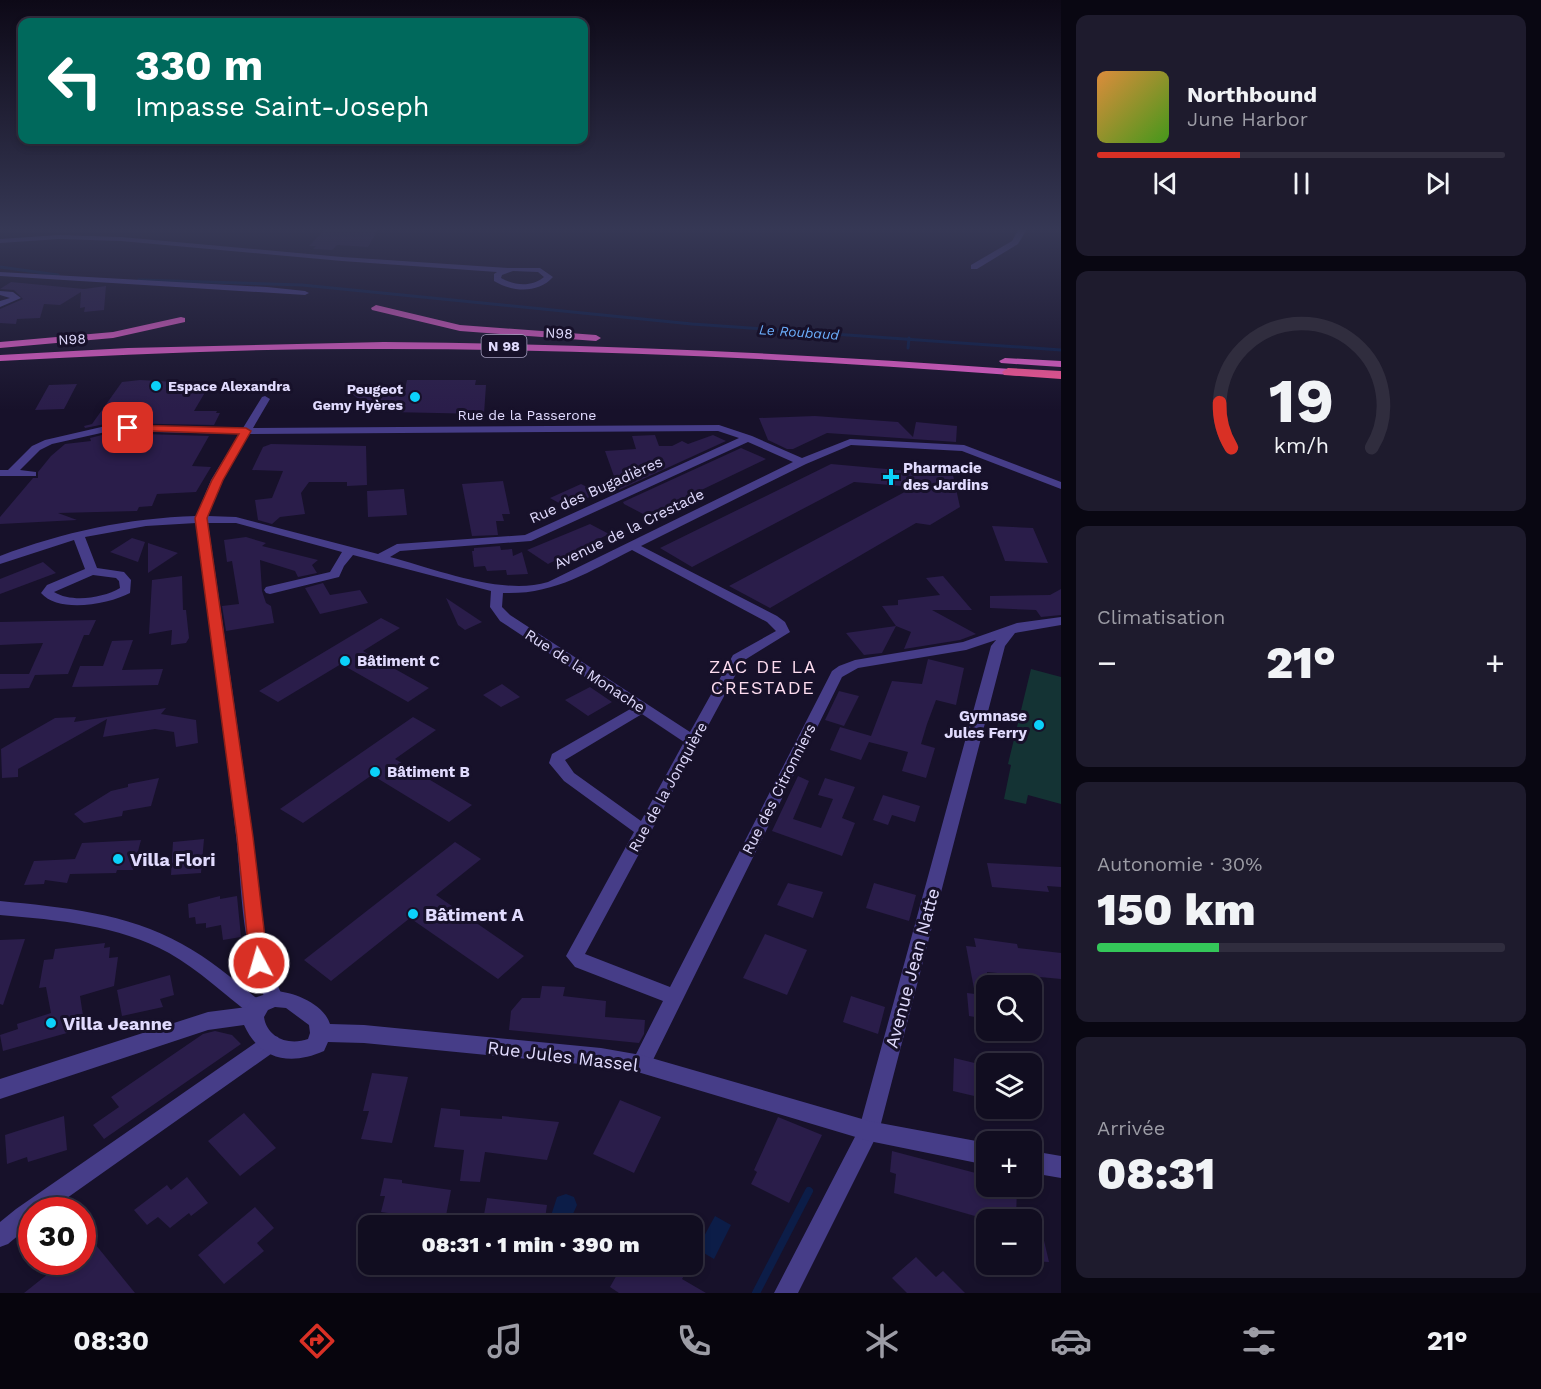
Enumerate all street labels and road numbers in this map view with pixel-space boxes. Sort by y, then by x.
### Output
street label: N98 [545,325,573,341]
street label: N98 [58,330,86,348]
road number: N 98 [482,335,526,357]
street label: Rue de la Passerone [458,407,596,423]
street label: Rue des Bugadières [527,452,665,527]
street label: Avenue de la Crestade [551,485,707,573]
street label: Rue de la Monache [522,625,648,717]
street label: Rue de la Jonquière [625,719,711,855]
street label: Rue des Citronniers [738,721,820,857]
street label: Avenue Jean Natte [881,886,943,1050]
street label: Rue Jules Massel [486,1036,640,1076]

